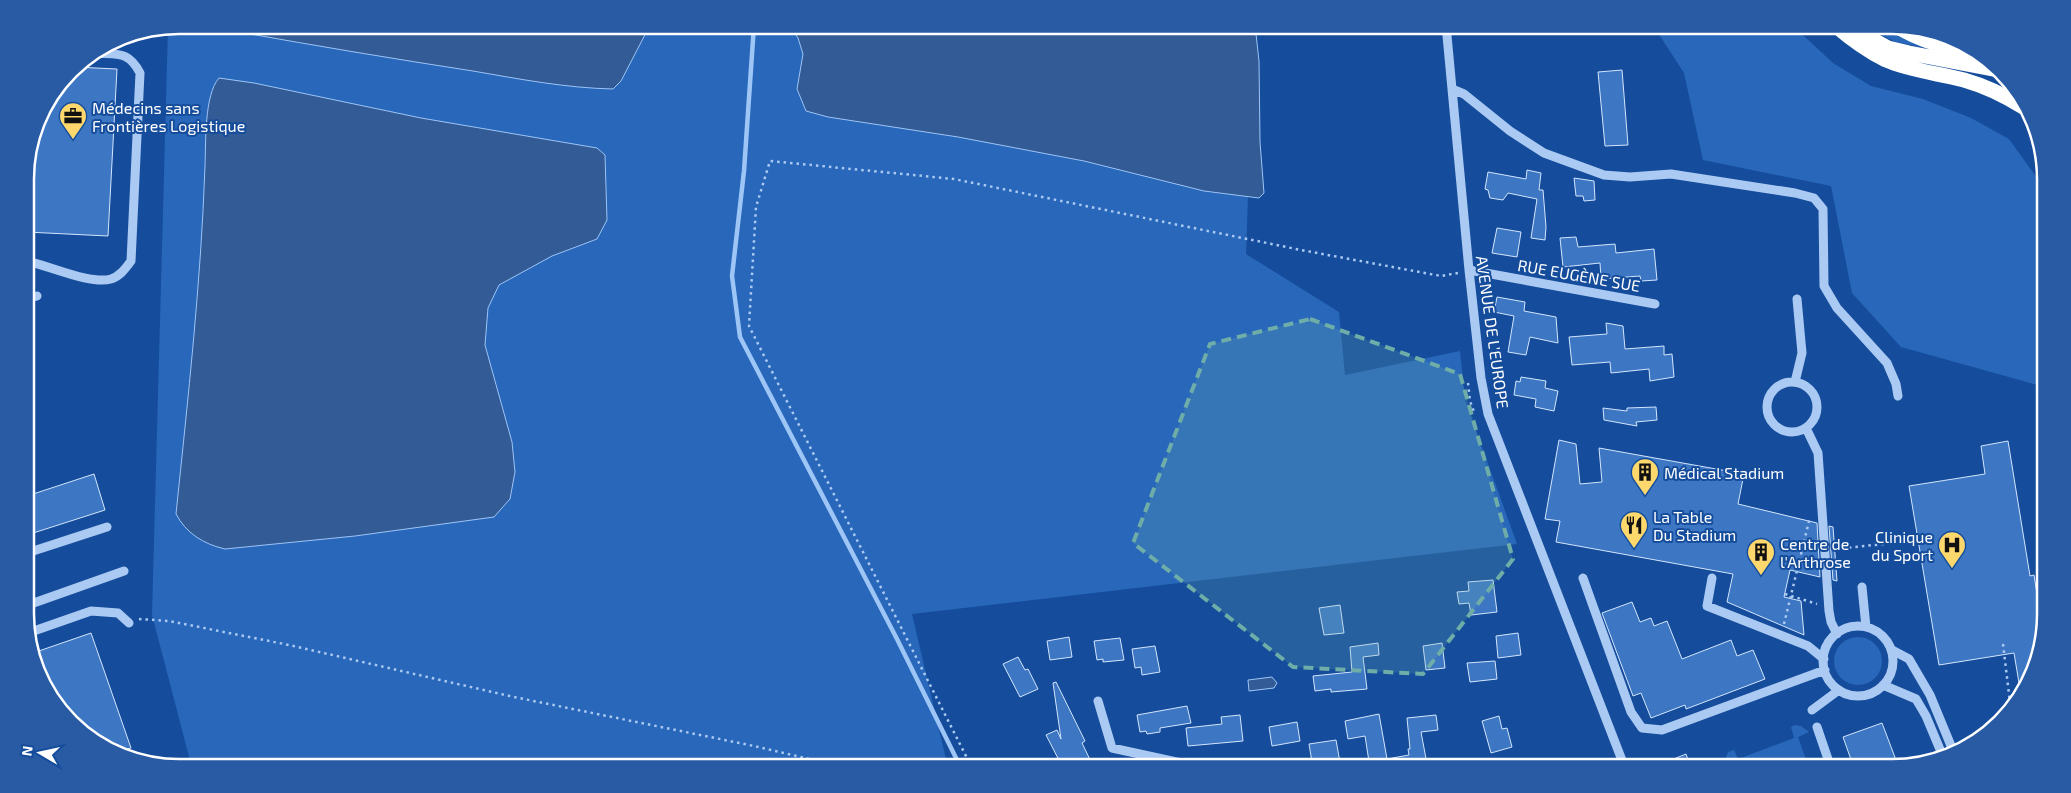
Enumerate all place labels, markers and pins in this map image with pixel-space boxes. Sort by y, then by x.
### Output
place label: Médecins sans Frontières Logistique [92,98,245,135]
office icon: Médecins sans Frontières Logistique [58,101,88,140]
building icon: Médical Stadium [1630,457,1660,496]
place label: Médical Stadium [1664,463,1784,482]
place label: La Table Du Stadium [1653,507,1736,544]
restaurant icon: La Table Du Stadium [1619,510,1649,549]
place label: Clinique du Sport [1871,527,1933,564]
hospital icon: Clinique du Sport [1937,530,1967,569]
place label: Centre de l'Arthrose [1780,534,1851,571]
building icon: Centre de l'Arthrose [1746,537,1776,576]

